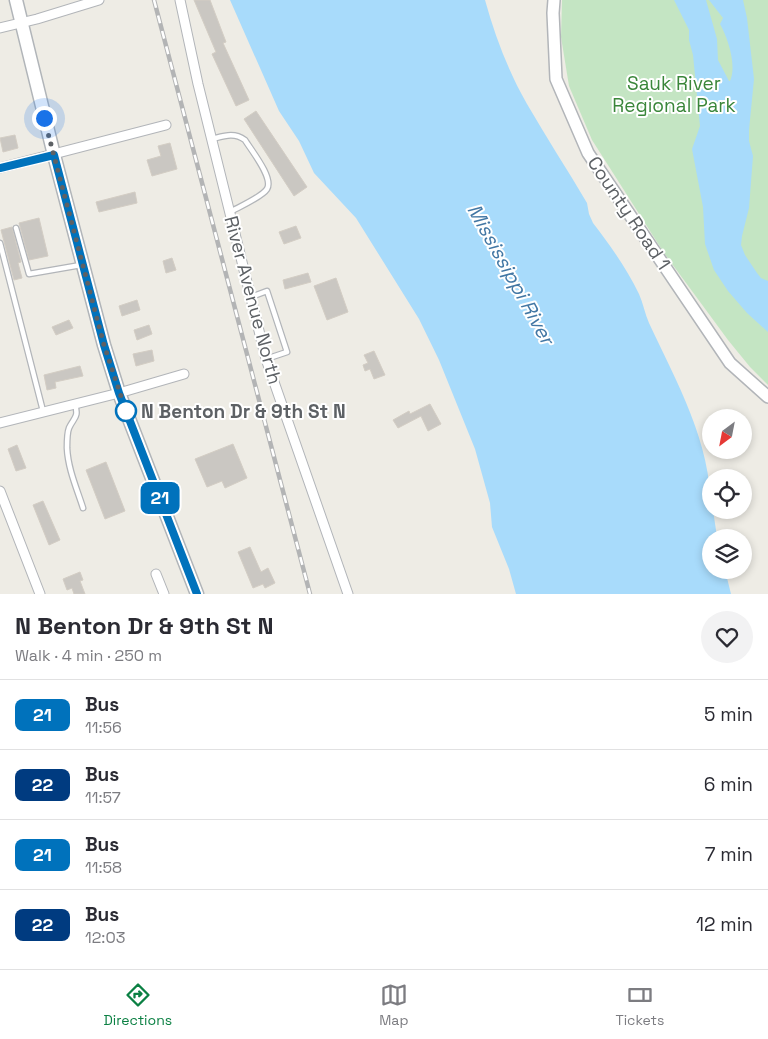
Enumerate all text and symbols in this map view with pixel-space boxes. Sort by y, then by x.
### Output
park label: Sauk River Regional Park [612,71,736,118]
your location [32,106,57,131]
street label: County Road 1 [582,151,676,275]
water label: Mississippi River [462,199,562,351]
street label: River Avenue North [218,213,288,387]
place label: N Benton Dr & 9th St N [141,399,346,424]
marker: N Benton Dr & 9th St N [115,400,137,422]
north arrow [702,409,752,459]
map controls [702,409,752,579]
button: locate [702,469,752,519]
line badge: 21 [138,482,182,514]
text: 21 [151,486,169,509]
button: layers [702,529,752,579]
text: N Benton Dr & 9th St N [15,610,274,641]
button: heart [701,611,753,663]
text: Walk · 4 min · 250 m [15,645,162,666]
text: Bus [85,692,119,717]
text: 5 min [704,702,753,727]
text: 21 [33,703,52,726]
text: 11:56 [85,717,122,738]
text: Bus [85,762,119,787]
text: 6 min [704,772,753,797]
text: 22 [32,773,53,796]
text: 11:57 [85,787,121,808]
text: Bus [85,832,119,857]
text: 7 min [705,842,753,867]
text: 21 [33,843,52,866]
text: 11:58 [85,857,122,878]
text: Bus [85,902,119,927]
text: 12 min [696,912,753,937]
text: 22 [32,913,53,936]
text: 12:03 [85,927,125,948]
tab: Directions [104,981,172,1029]
tab: Map [379,981,408,1029]
tab: Tickets [616,981,664,1029]

